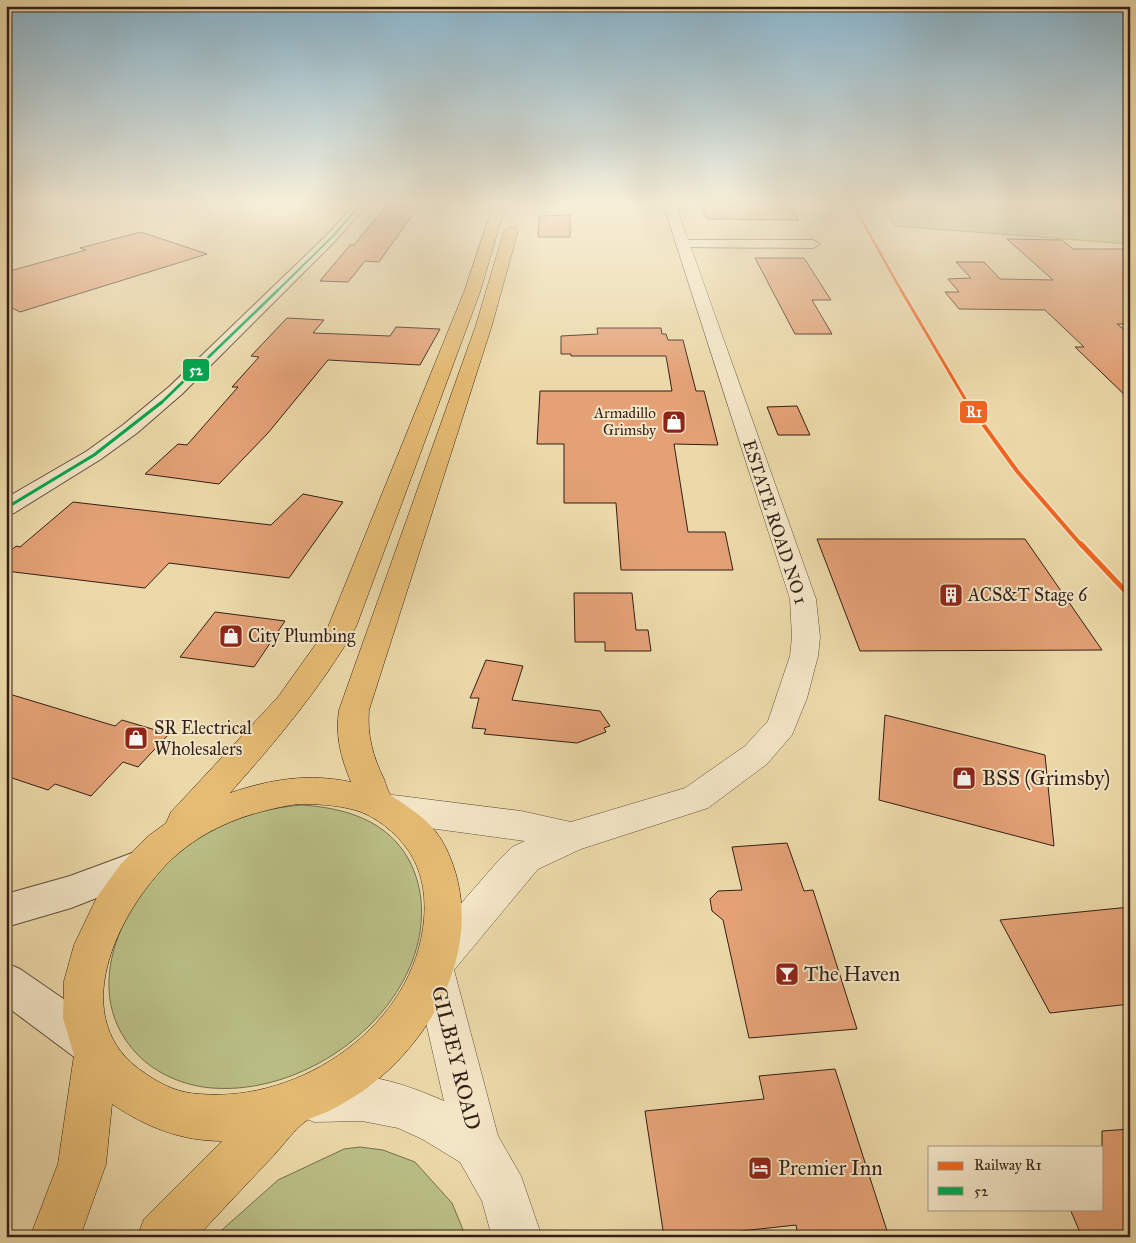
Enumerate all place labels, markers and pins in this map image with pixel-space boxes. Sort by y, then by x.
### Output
place label: Armadillo Grimsby [593,404,657,439]
shop icon: Armadillo Grimsby [661,409,687,435]
building icon: ACS&T Stage 6 [938,582,964,608]
place label: ACS&T Stage 6 [967,584,1088,607]
shop icon: City Plumbing [218,623,244,649]
place label: City Plumbing [248,625,356,648]
place label: SR Electrical Wholesalers [154,717,252,760]
shop icon: SR Electrical Wholesalers [123,725,149,751]
shop icon: BSS (Grimsby) [951,765,977,791]
place label: BSS (Grimsby) [982,765,1110,791]
bar icon: The Haven [774,961,800,987]
place label: The Haven [804,961,900,987]
hotel icon: Premier Inn [747,1155,773,1181]
place label: Premier Inn [778,1155,883,1181]

